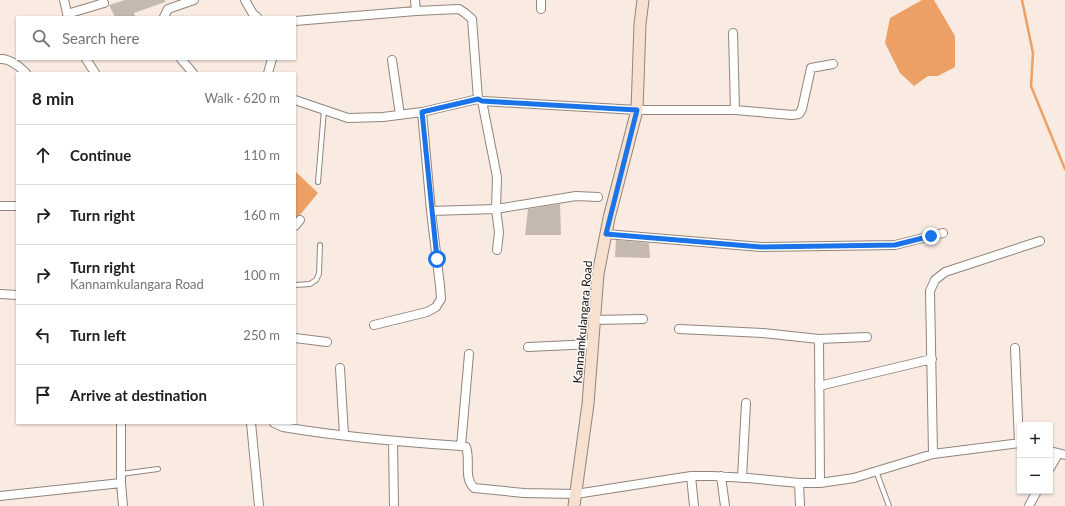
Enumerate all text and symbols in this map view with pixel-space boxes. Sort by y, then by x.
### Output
search box [16,16,296,60]
icon: search [30,27,52,49]
text: Search here [62,29,139,47]
text: 8 min [32,88,74,109]
text: Walk · 620 m [204,90,280,106]
icon: ahead [32,144,54,166]
text: Continue [70,146,131,164]
text: 110 m [243,147,280,163]
icon: right [32,204,54,226]
text: Turn right [70,206,135,224]
text: 160 m [243,207,280,223]
route end [922,227,940,245]
route start [428,250,446,268]
text: Turn right [70,258,135,276]
street label: Kannamkulangara Road [570,260,595,384]
icon: right [32,264,54,286]
text: 100 m [243,267,280,283]
text: Kannamkulangara Road [70,276,204,292]
icon: left [32,324,54,346]
text: Turn left [70,326,126,344]
text: 250 m [243,327,280,343]
icon: arrive [32,384,54,406]
text: Arrive at destination [70,386,207,404]
map controls [1017,422,1053,494]
button: + [1017,422,1053,458]
button: − [1017,458,1053,494]

